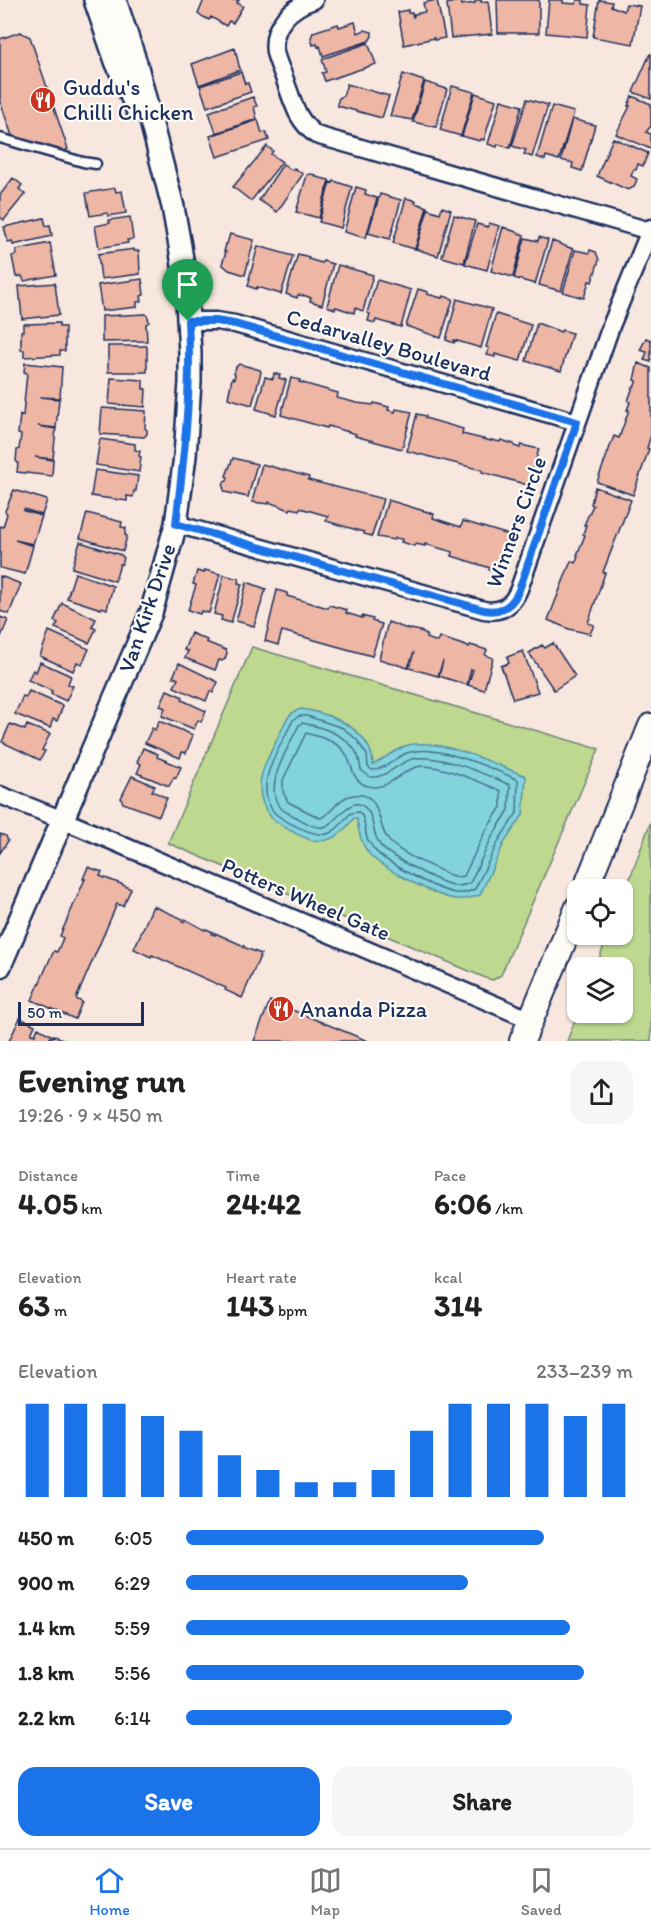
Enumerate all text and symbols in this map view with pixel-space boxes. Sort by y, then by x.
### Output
place label: Guddu's Chilli Chicken [63,74,194,126]
restaurant icon: Guddu's Chilli Chicken [28,85,58,115]
pin [162,259,213,321]
icon: arrive [171,268,204,301]
street label: Cedarvalley Boulevard [283,303,495,387]
street label: Winners Circle [480,453,552,591]
street label: Van Kirk Drive [112,540,182,676]
street label: Potters Wheel Gate [218,851,394,947]
map controls [567,879,633,1023]
button: locate [567,879,633,945]
button: layers [567,957,633,1023]
restaurant icon: Ananda Pizza [266,994,296,1024]
place label: Ananda Pizza [300,996,428,1023]
scale bar [18,999,144,1026]
text: 50 m [27,1003,62,1022]
text: Evening run [18,1061,185,1100]
button: share [570,1061,633,1124]
text: 19:26 · 9 × 450 m [18,1103,163,1127]
text: Distance [18,1166,78,1185]
text: Time [226,1166,260,1185]
text: Pace [434,1166,466,1185]
text: 4.05 [18,1185,78,1222]
text: 24:42 [226,1185,301,1222]
text: 6:06 [434,1185,492,1222]
text: km [78,1199,102,1218]
text: /km [492,1199,523,1218]
text: Elevation [18,1268,82,1287]
text: Heart rate [226,1268,297,1287]
text: kcal [434,1268,462,1287]
text: 63 [18,1287,50,1324]
text: 143 [226,1287,274,1324]
text: 314 [434,1287,482,1324]
text: m [50,1301,67,1320]
text: bpm [274,1301,308,1320]
text: Elevation [18,1359,97,1383]
text: 233–239 m [536,1359,633,1383]
text: 450 m [18,1526,74,1550]
text: 6:05 [114,1526,152,1550]
text: 900 m [18,1571,74,1595]
text: 6:29 [114,1571,150,1595]
text: 1.4 km [18,1616,75,1640]
text: 5:59 [114,1616,150,1640]
text: 1.8 km [18,1661,74,1685]
text: 5:56 [114,1661,150,1685]
text: 2.2 km [18,1706,75,1730]
text: 6:14 [114,1706,151,1730]
button: Save [18,1767,320,1836]
button: Share [332,1767,633,1836]
tab: Home [89,1864,130,1919]
tab: Map [309,1864,342,1919]
tab: Saved [521,1864,562,1919]

